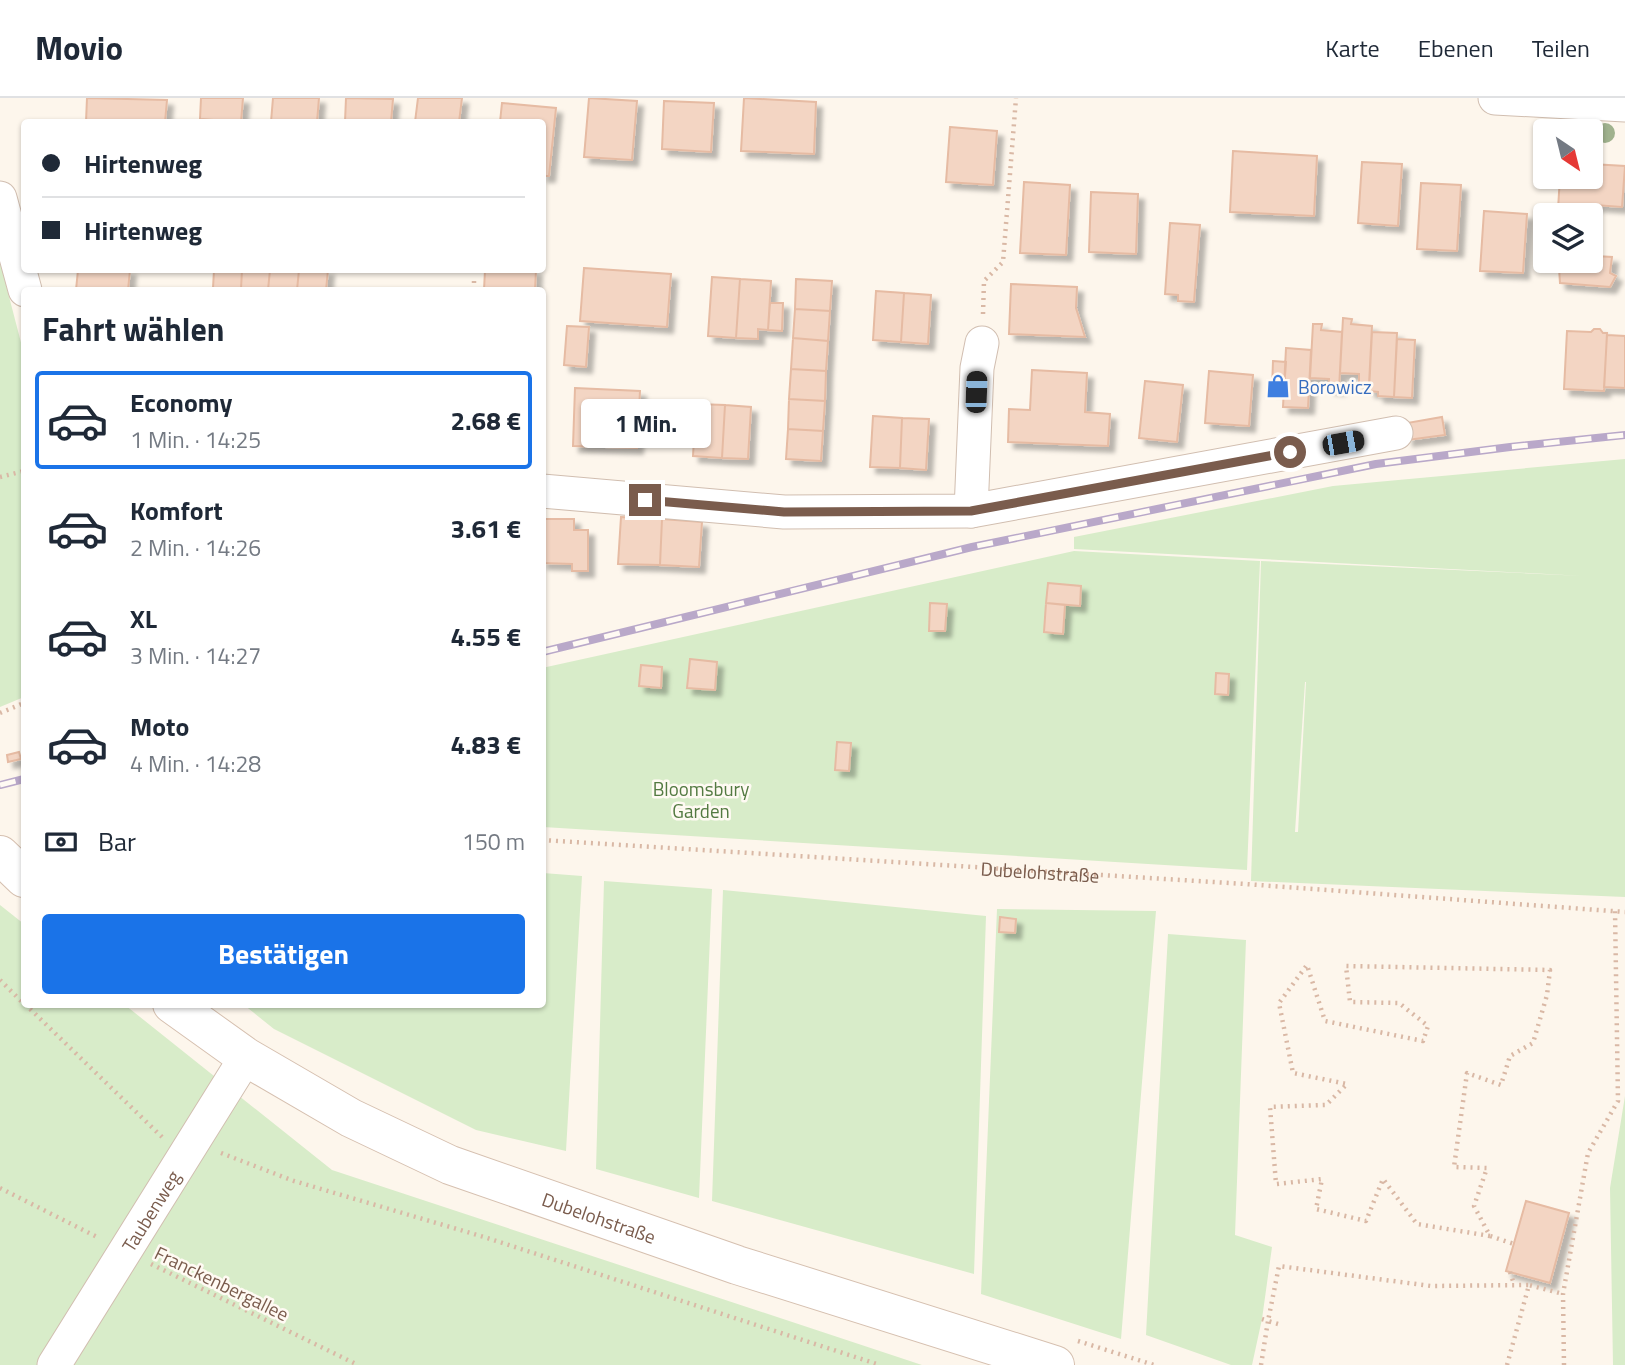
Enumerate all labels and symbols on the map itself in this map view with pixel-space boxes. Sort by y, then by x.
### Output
north arrow [1533,119,1603,189]
car [965,371,988,413]
shop icon: Borowicz [1264,372,1292,400]
place label: Borowicz [1298,372,1372,401]
callout: 1 Min. [580,398,710,448]
car [1321,429,1366,457]
route start [1274,436,1306,468]
route end [629,484,661,516]
park label: Bloomsbury Garden [653,774,749,825]
street label: Dubelohstraße [980,853,1100,889]
street label: Taubenweg [114,1164,187,1257]
street label: Dubelohstraße [538,1184,660,1250]
street label: Franckenbergallee [150,1238,294,1328]

